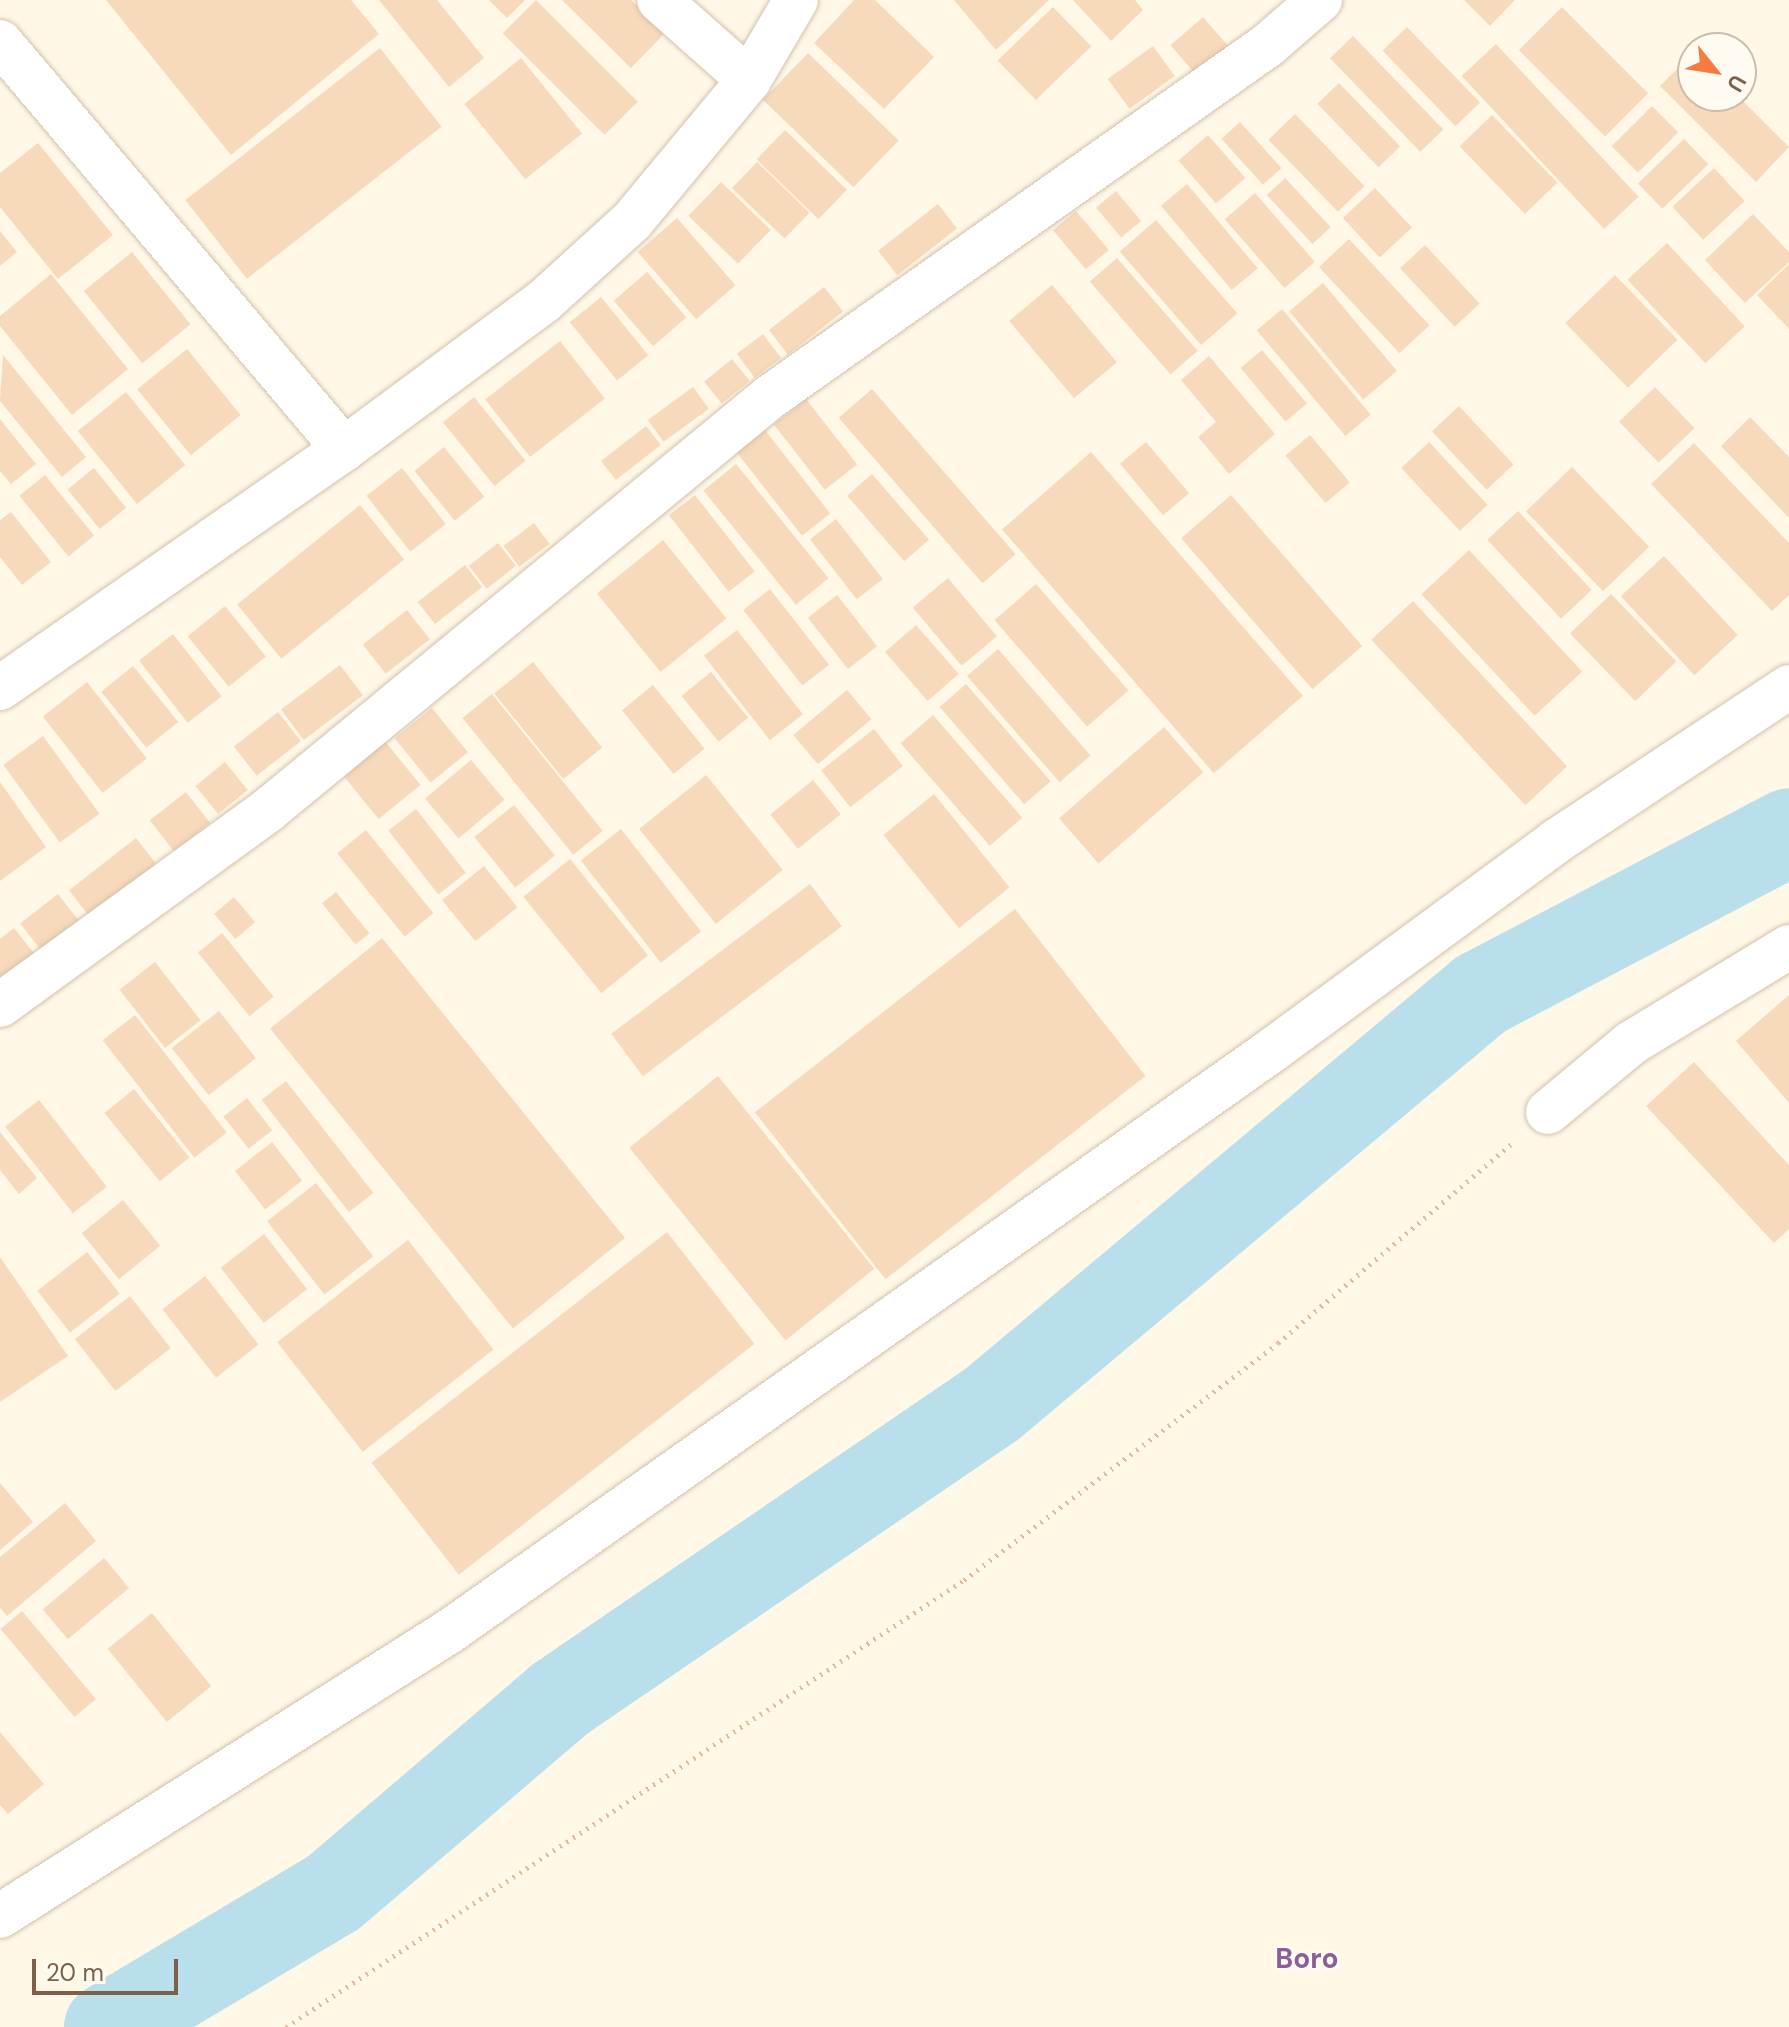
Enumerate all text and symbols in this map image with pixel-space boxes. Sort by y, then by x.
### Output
north arrow [1677,32,1757,112]
text: U [1720,69,1753,97]
district label: Boro [1275,1942,1339,1976]
scale bar [36,1943,182,1993]
text: 20 m [46,1957,104,1988]

